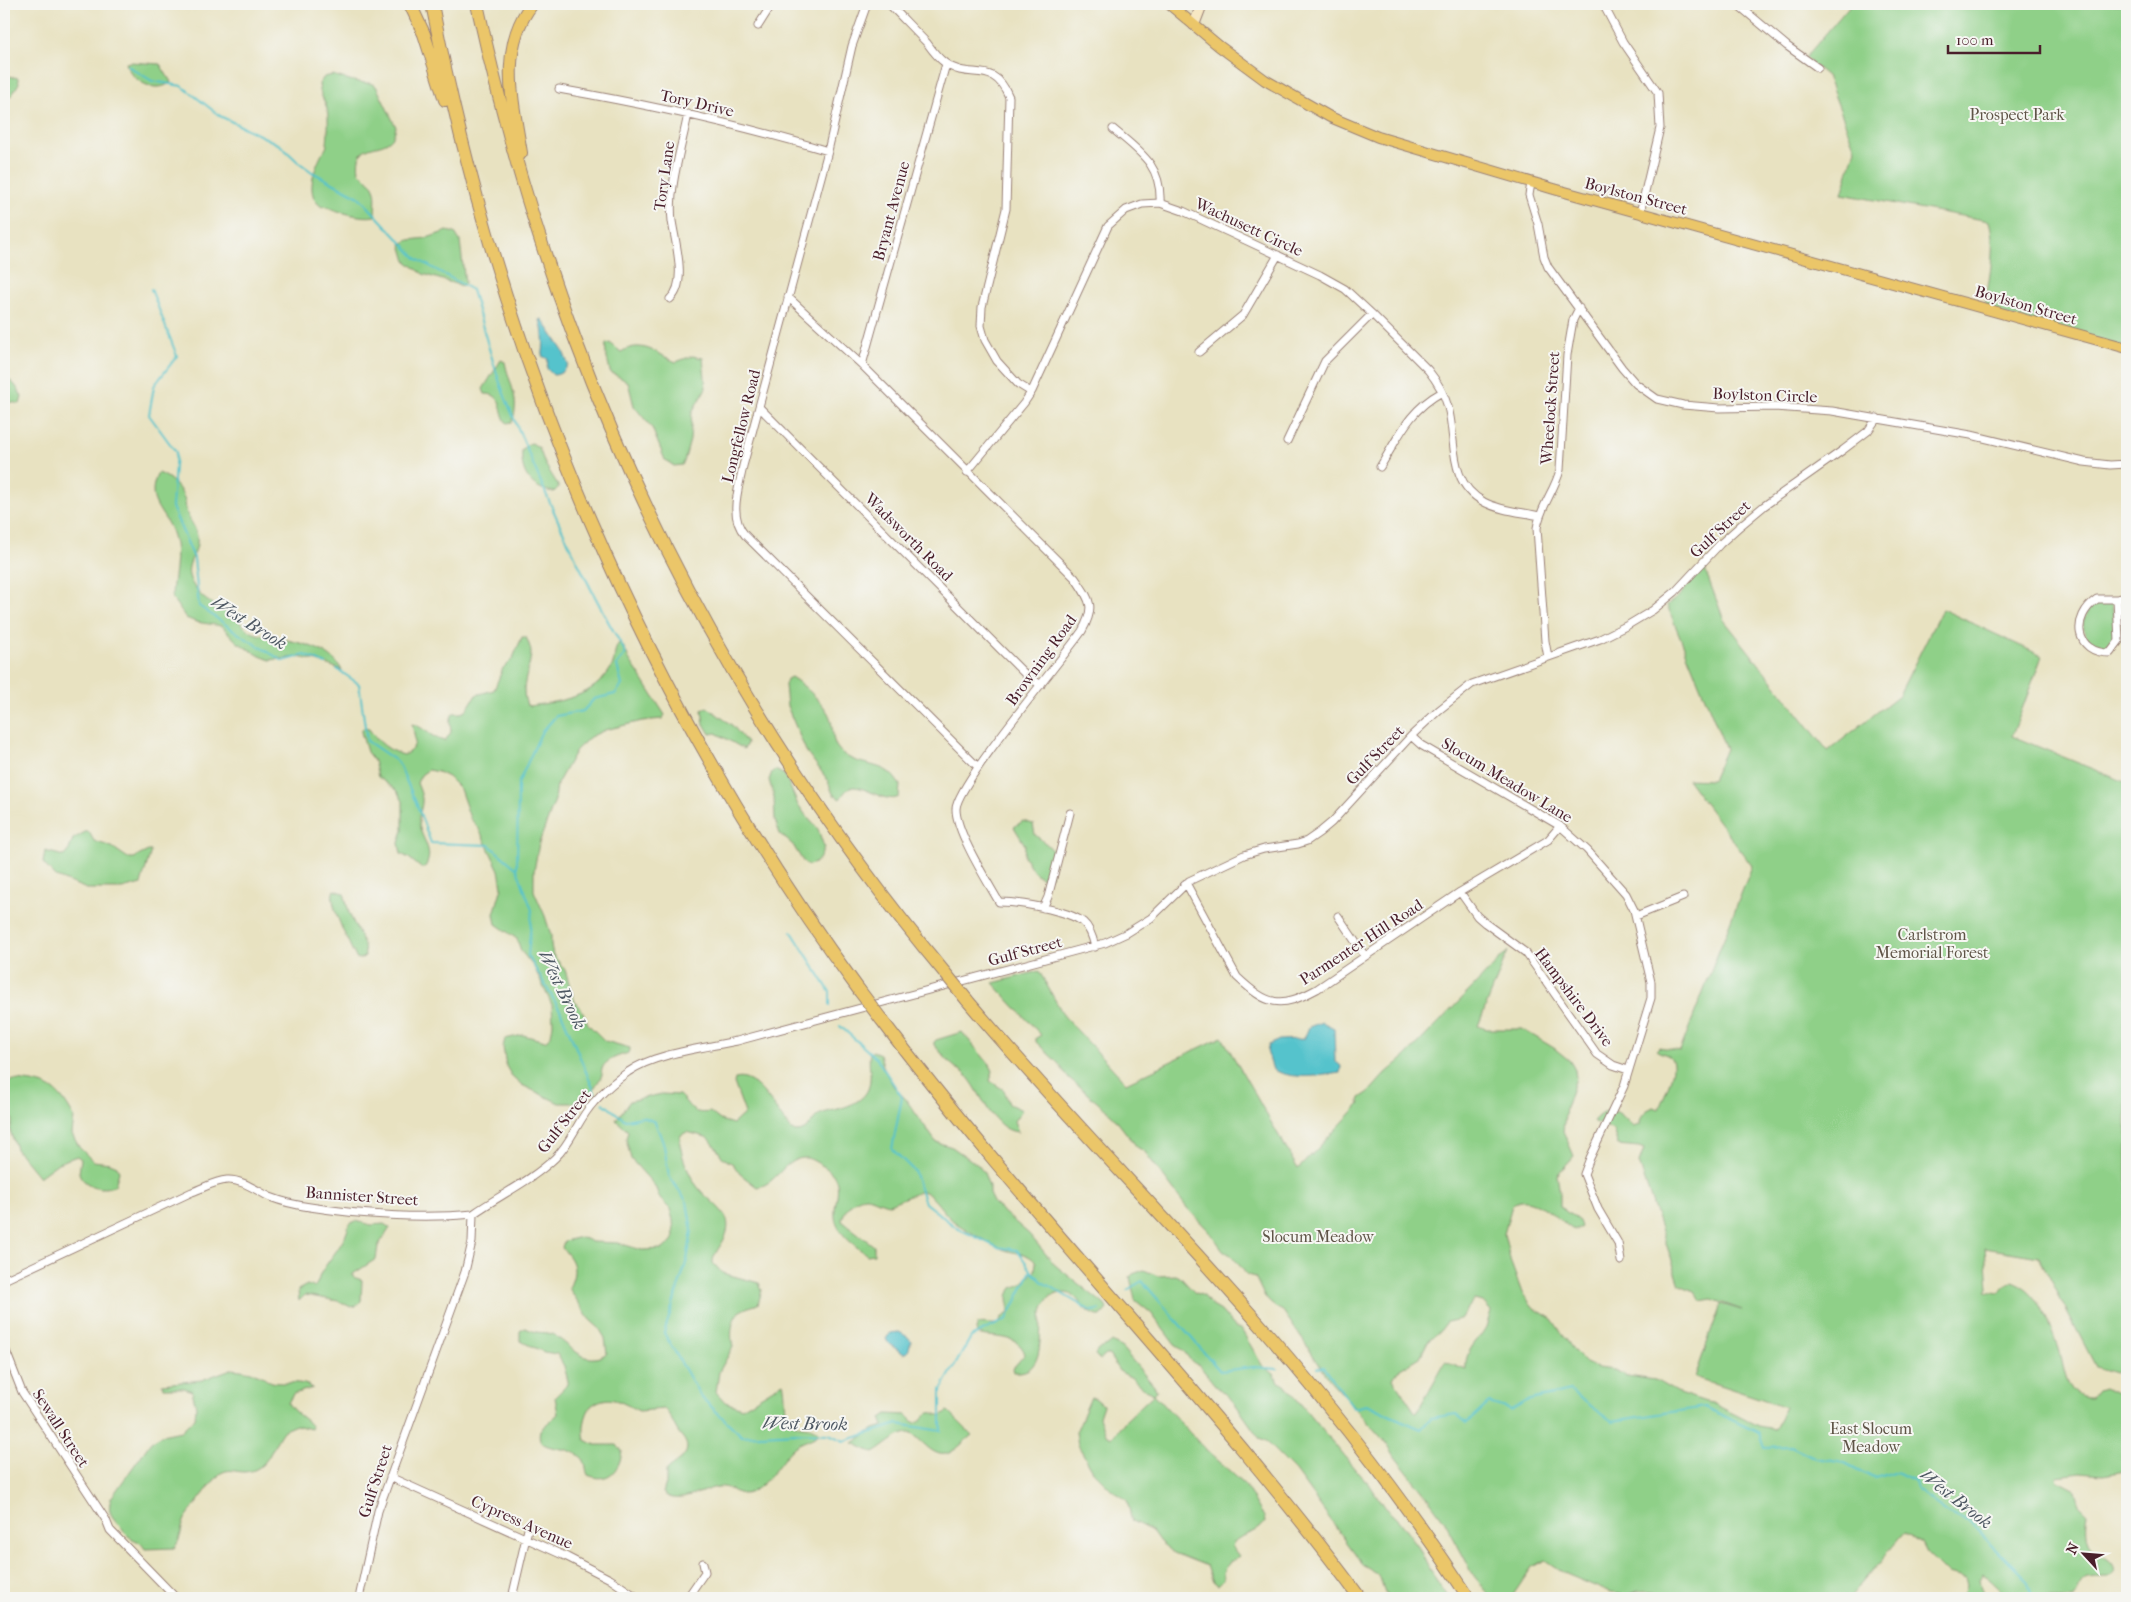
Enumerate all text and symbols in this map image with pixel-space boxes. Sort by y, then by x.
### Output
scale bar [1948,22,2041,54]
text: 100 m [1956,31,1994,49]
street label: Tory Drive [658,85,736,121]
park label: Prospect Park [1970,105,2065,124]
street label: Tory Lane [650,140,678,212]
street label: Bryant Avenue [869,159,914,263]
street label: Boylston Street [1583,173,1690,219]
street label: Wachusett Circle [1191,193,1306,260]
street label: Boylston Street [1973,281,2080,329]
street label: Wheelock Street [1536,350,1563,466]
street label: Longfellow Road [718,367,764,485]
street label: Boylston Circle [1712,384,1818,406]
street label: Wadsworth Road [860,488,957,585]
street label: Gulf Street [1686,496,1754,562]
water label: West Brook [207,591,291,655]
street label: Browning Road [1002,611,1081,709]
street label: Gulf Street [1342,721,1408,789]
street label: Slocum Meadow Lane [1438,733,1576,827]
street label: Parmenter Hill Road [1296,895,1426,989]
park label: Carlstrom Memorial Forest [1875,925,1989,962]
street label: Gulf Street [986,932,1064,970]
street label: Hampshire Drive [1531,944,1617,1050]
water label: West Brook [534,947,590,1033]
street label: Gulf Street [533,1085,595,1157]
street label: Bannister Street [305,1183,419,1209]
park label: Slocum Meadow [1262,1227,1375,1246]
street label: Sewall Street [29,1385,94,1471]
water label: West Brook [762,1413,848,1435]
park label: East Slocum Meadow [1830,1419,1913,1456]
street label: Gulf Street [354,1442,396,1520]
water label: West Brook [1916,1464,1996,1534]
street label: Cypress Avenue [468,1491,576,1553]
north arrow [2058,1530,2108,1580]
text: N [2063,1540,2083,1557]

